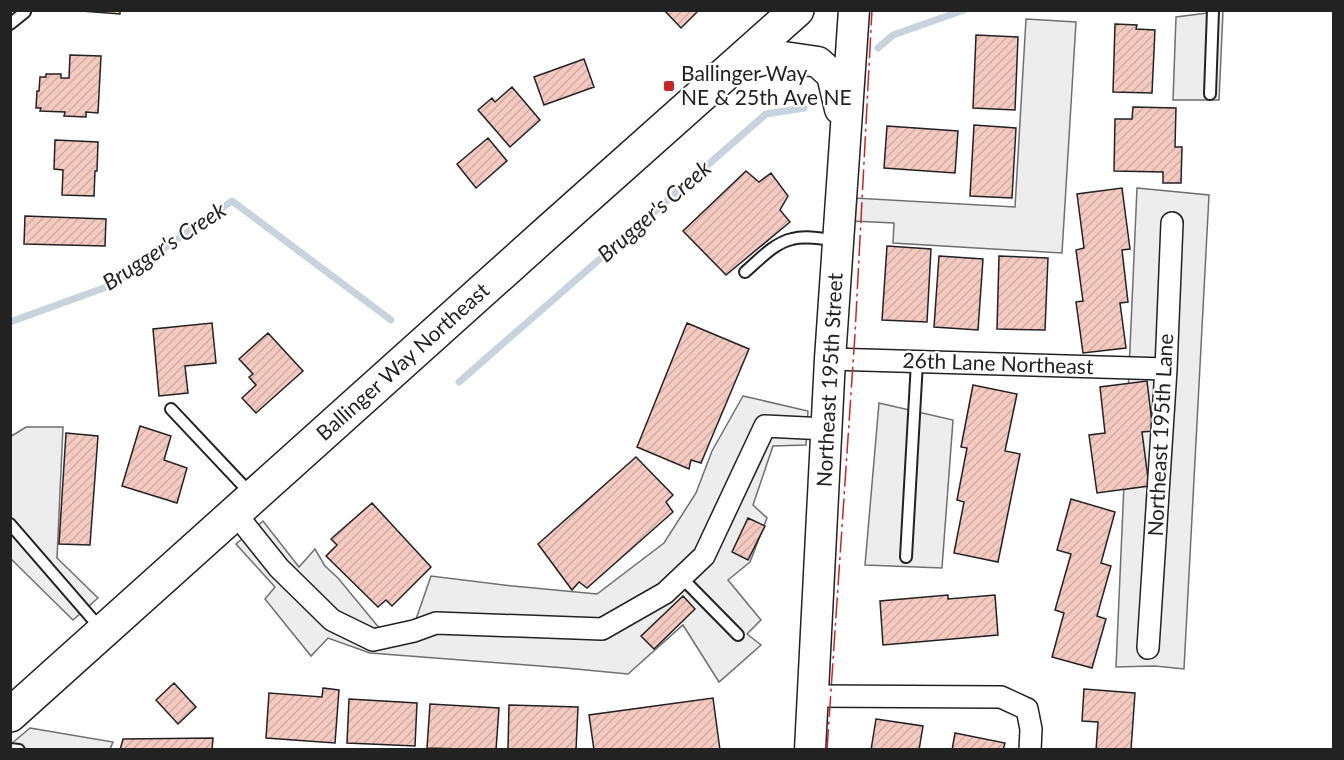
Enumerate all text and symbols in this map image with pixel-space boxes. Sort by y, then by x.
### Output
place label: Ballinger Way NE & 25th Ave NE [681,60,852,109]
marker: Ballinger Way NE & 25th Ave NE [662,79,676,93]
water label: Brugger's Creek [591,154,716,267]
water label: Brugger's Creek [97,195,231,295]
street label: Northeast 195th Street [810,272,847,488]
street label: Ballinger Way Northeast [310,276,494,445]
street label: Northeast 195th Lane [1142,333,1177,537]
street label: 26th Lane Northeast [902,347,1094,378]

